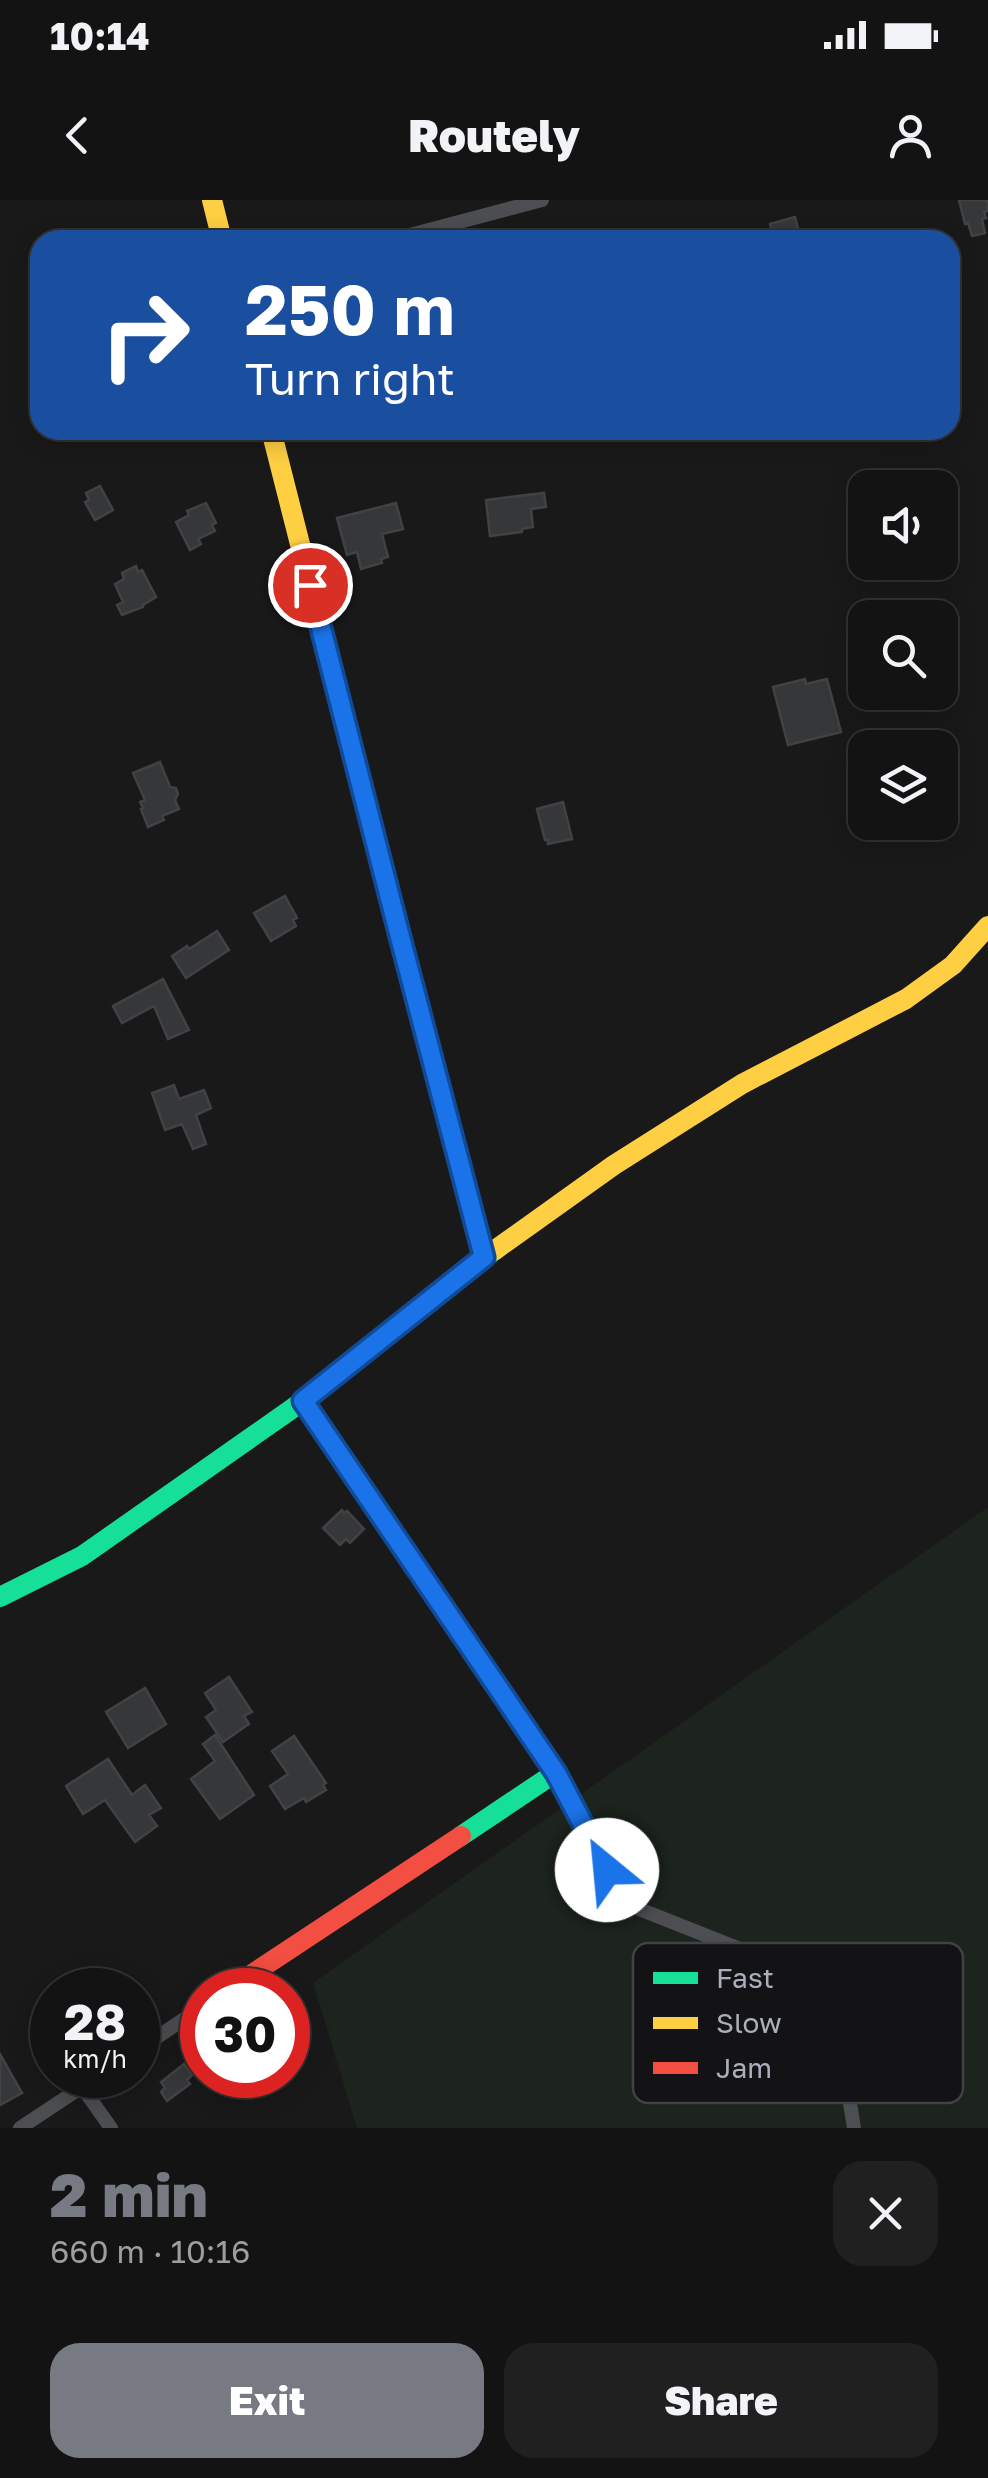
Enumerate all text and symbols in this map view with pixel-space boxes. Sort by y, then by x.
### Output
text: 10:14 [50,13,150,58]
icon: back [50,108,105,163]
text: Routely [408,108,580,162]
icon: person [883,108,938,163]
text: 250 m [245,266,455,350]
icon: right [80,270,210,400]
text: Turn right [245,351,455,405]
map controls [848,470,958,840]
button: sound [848,470,958,580]
pin [268,543,353,628]
icon: arrive [283,558,338,613]
button: search [848,600,958,710]
button: layers [848,730,958,840]
position arrow [555,1818,659,1922]
legend [633,1943,963,2103]
text: Fast [716,1961,774,1994]
speed limit sign: 30 [180,1968,310,2098]
text: 28 [64,1991,126,2051]
text: Slow [716,2006,782,2039]
text: km/h [63,2043,127,2074]
text: Jam [716,2051,772,2084]
text: 2 min [50,2158,208,2230]
button: close [833,2161,938,2266]
text: 660 m · 10:16 [50,2232,250,2270]
button: Exit [50,2343,484,2458]
button: Share [504,2343,938,2458]

